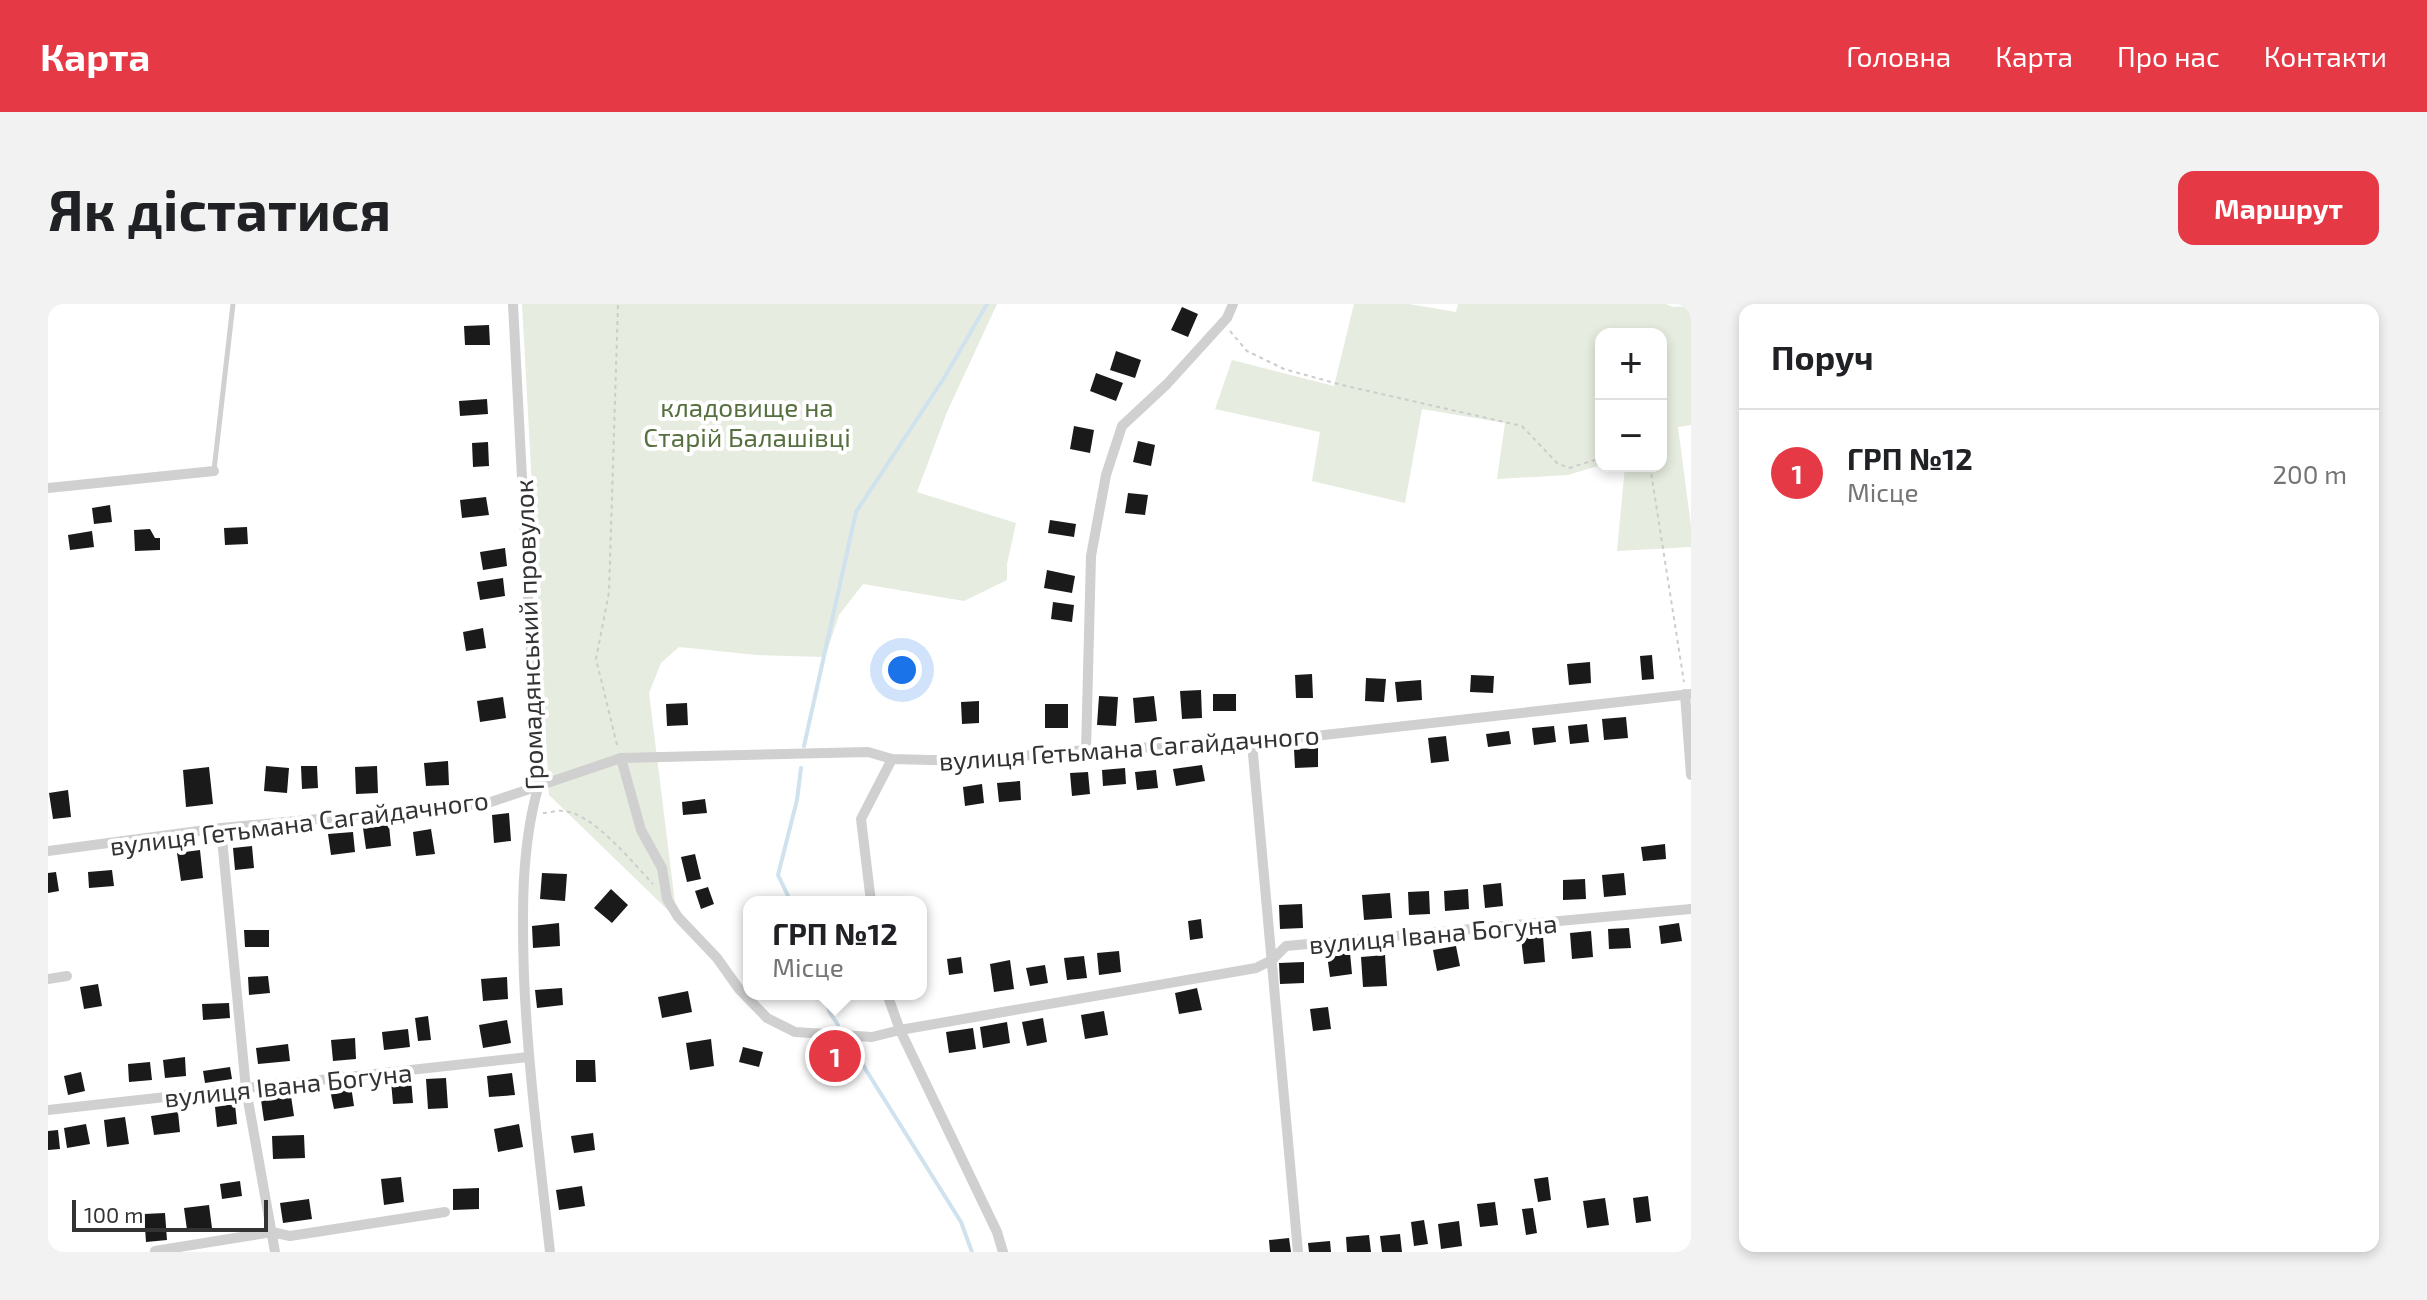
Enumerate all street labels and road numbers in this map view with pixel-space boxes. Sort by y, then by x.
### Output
street label: Громадянський провулок [507,479,550,791]
street label: вулиця Гетьмана Сагайдачного [938,718,1320,777]
street label: вулиця Гетьмана Сагайдачного [108,783,490,862]
street label: вулиця Івана Богуна [1308,907,1558,960]
street label: вулиця Івана Богуна [163,1056,414,1113]

